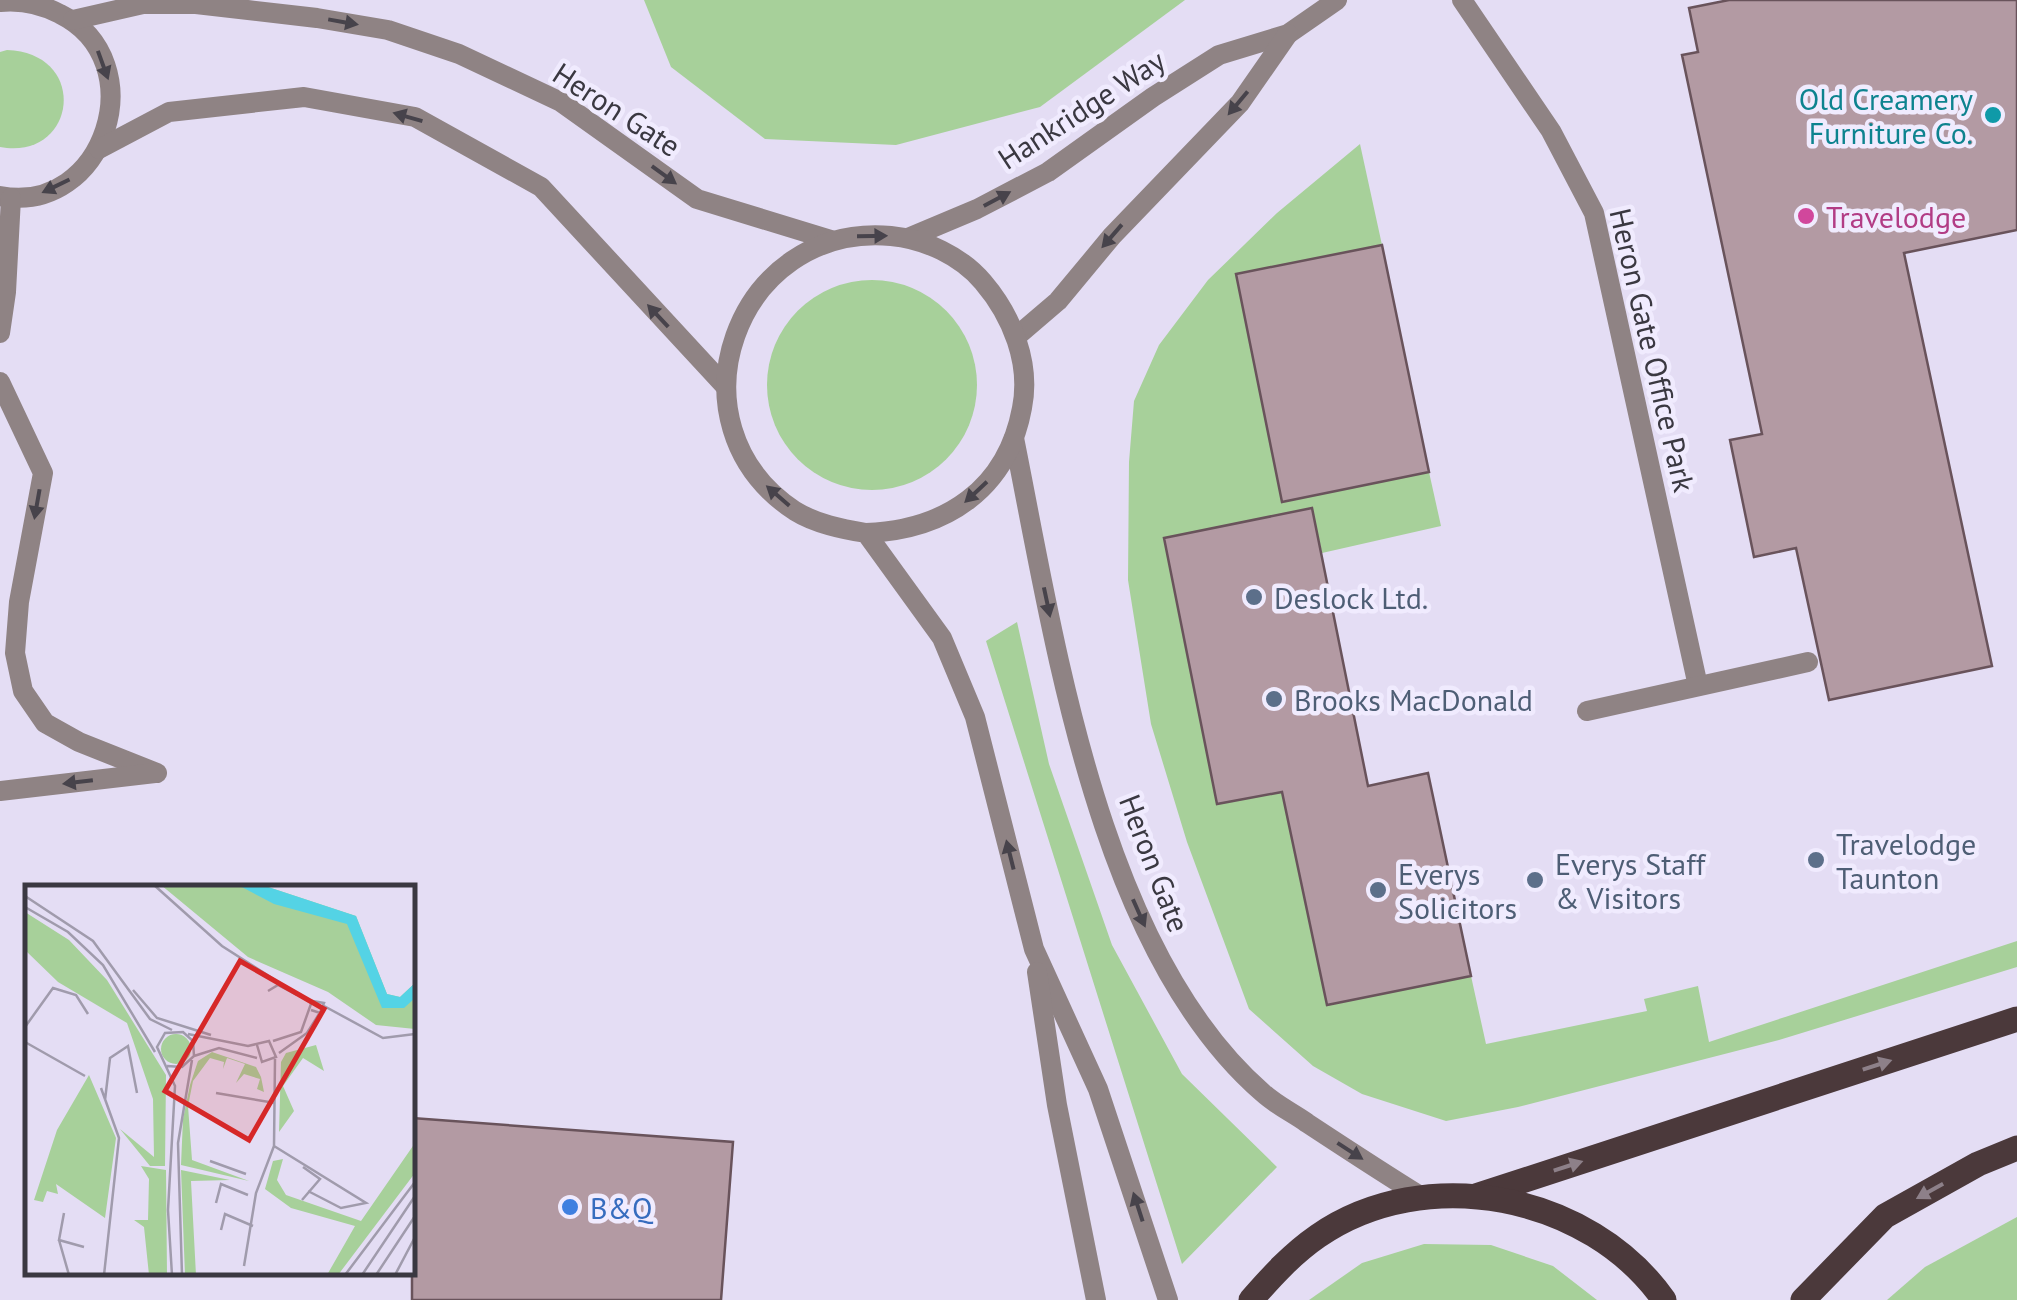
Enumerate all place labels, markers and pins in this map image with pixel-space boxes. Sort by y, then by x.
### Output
place label: Old Creamery Furniture Co. [1799,79,1973,152]
marker: Old Creamery Furniture Co. [1982,104,2004,126]
place label: Travelodge [1826,197,1966,236]
marker: Travelodge [1795,205,1817,227]
place label: Deslock Ltd. [1274,578,1428,617]
marker: Deslock Ltd. [1243,586,1265,608]
place label: Brooks MacDonald [1294,680,1533,719]
marker: Brooks MacDonald [1263,688,1285,710]
place label: Travelodge Taunton [1836,824,1976,897]
place label: Everys Staff & Visitors [1555,844,1707,917]
marker: Travelodge Taunton [1805,849,1827,871]
place label: Everys Solicitors [1398,854,1517,927]
marker: Everys Staff & Visitors [1524,869,1546,891]
marker: Everys Solicitors [1367,879,1389,901]
place label: B&Q [590,1188,654,1227]
marker: B&Q [559,1196,581,1218]

